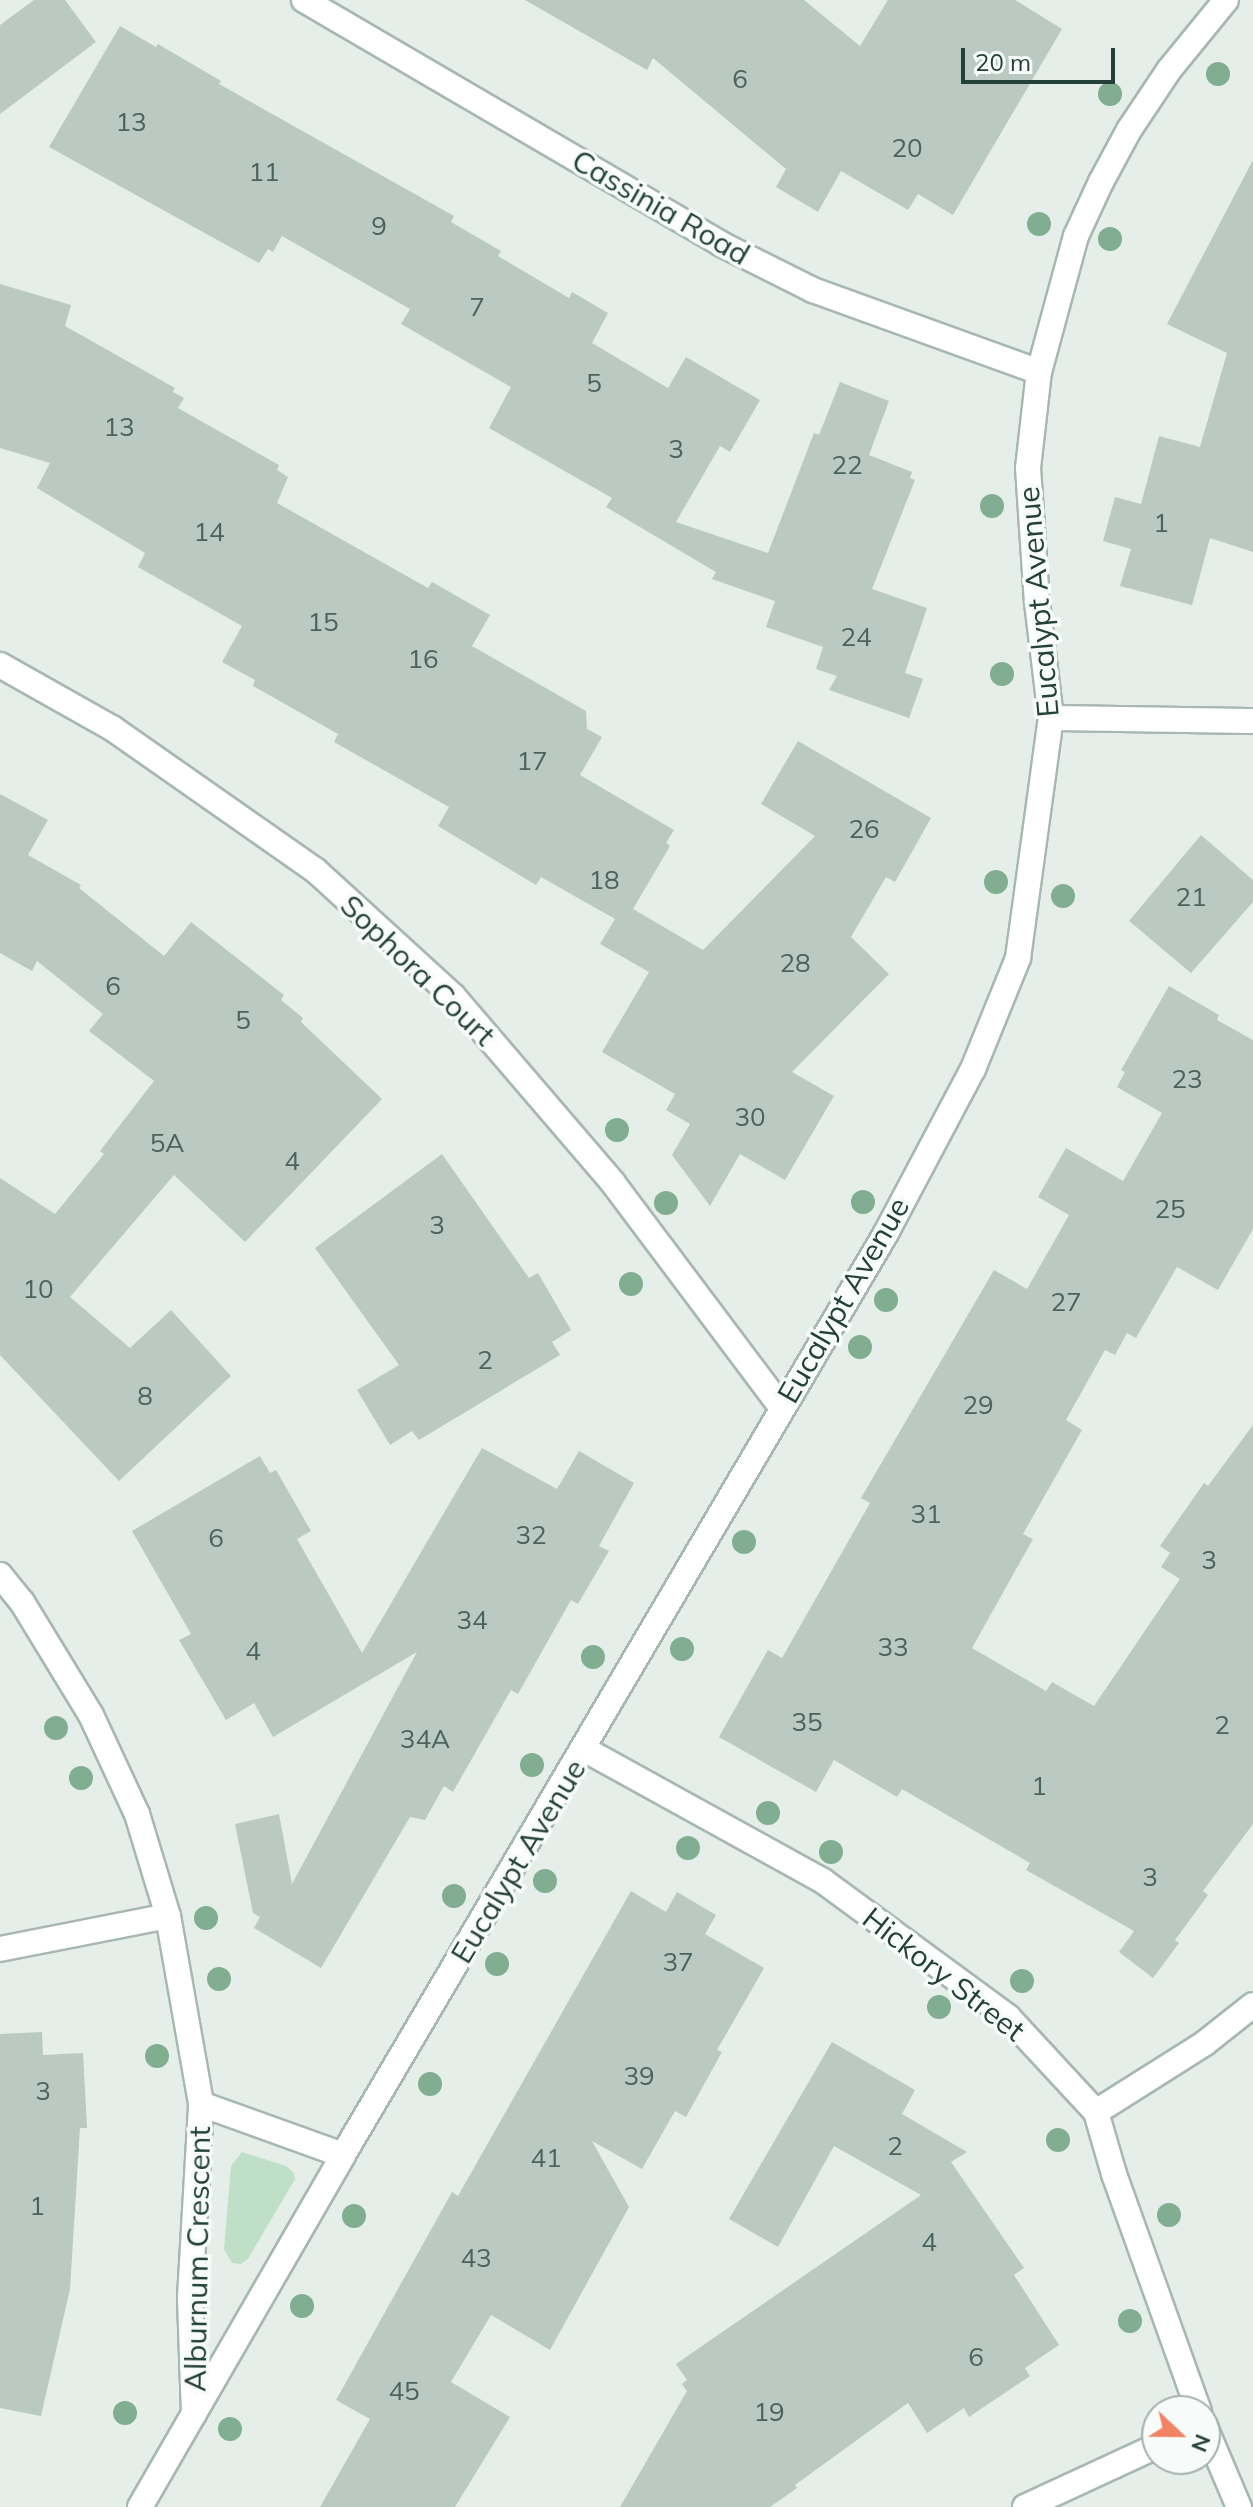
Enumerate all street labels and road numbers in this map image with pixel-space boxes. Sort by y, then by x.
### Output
street label: Cassinia Road [566,142,756,272]
street label: Eucalypt Avenue [1010,485,1066,719]
street label: Sophora Court [333,887,503,1053]
street label: Eucalypt Avenue [770,1191,916,1409]
street label: Eucalypt Avenue [443,1753,593,1969]
street label: Hickory Street [856,1900,1032,2048]
street label: Alburnum Crescent [177,2126,217,2392]

